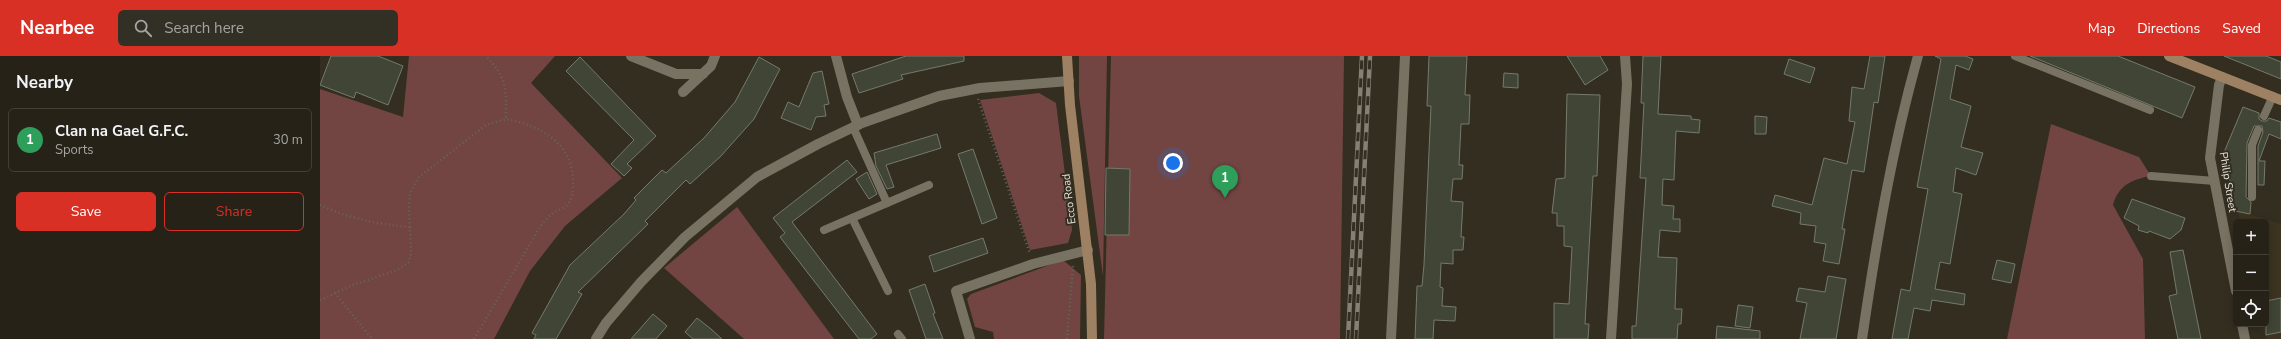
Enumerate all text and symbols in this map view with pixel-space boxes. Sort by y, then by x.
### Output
search box [118,10,398,46]
text: Nearbee [20,15,94,41]
icon: search [132,17,154,39]
text: Search here [164,18,244,38]
text: Map [2088,19,2115,38]
text: Directions [2137,19,2200,38]
text: Saved [2222,19,2261,38]
text: Nearby [16,71,73,94]
text: Clan na Gael G.F.C. [55,121,188,141]
text: 1 [26,131,34,149]
text: 30 m [273,131,303,149]
text: Sports [55,141,94,159]
street label: Philip Street [2216,151,2240,213]
your location [1163,153,1183,173]
pin: 1 [1212,165,1238,198]
street label: Ecco Road [1058,173,1080,225]
button: Save [16,192,156,231]
button: Share [164,192,304,231]
map controls [2233,219,2269,327]
button: + [2233,219,2269,255]
button: − [2233,255,2269,291]
button: locate [2233,291,2269,327]

